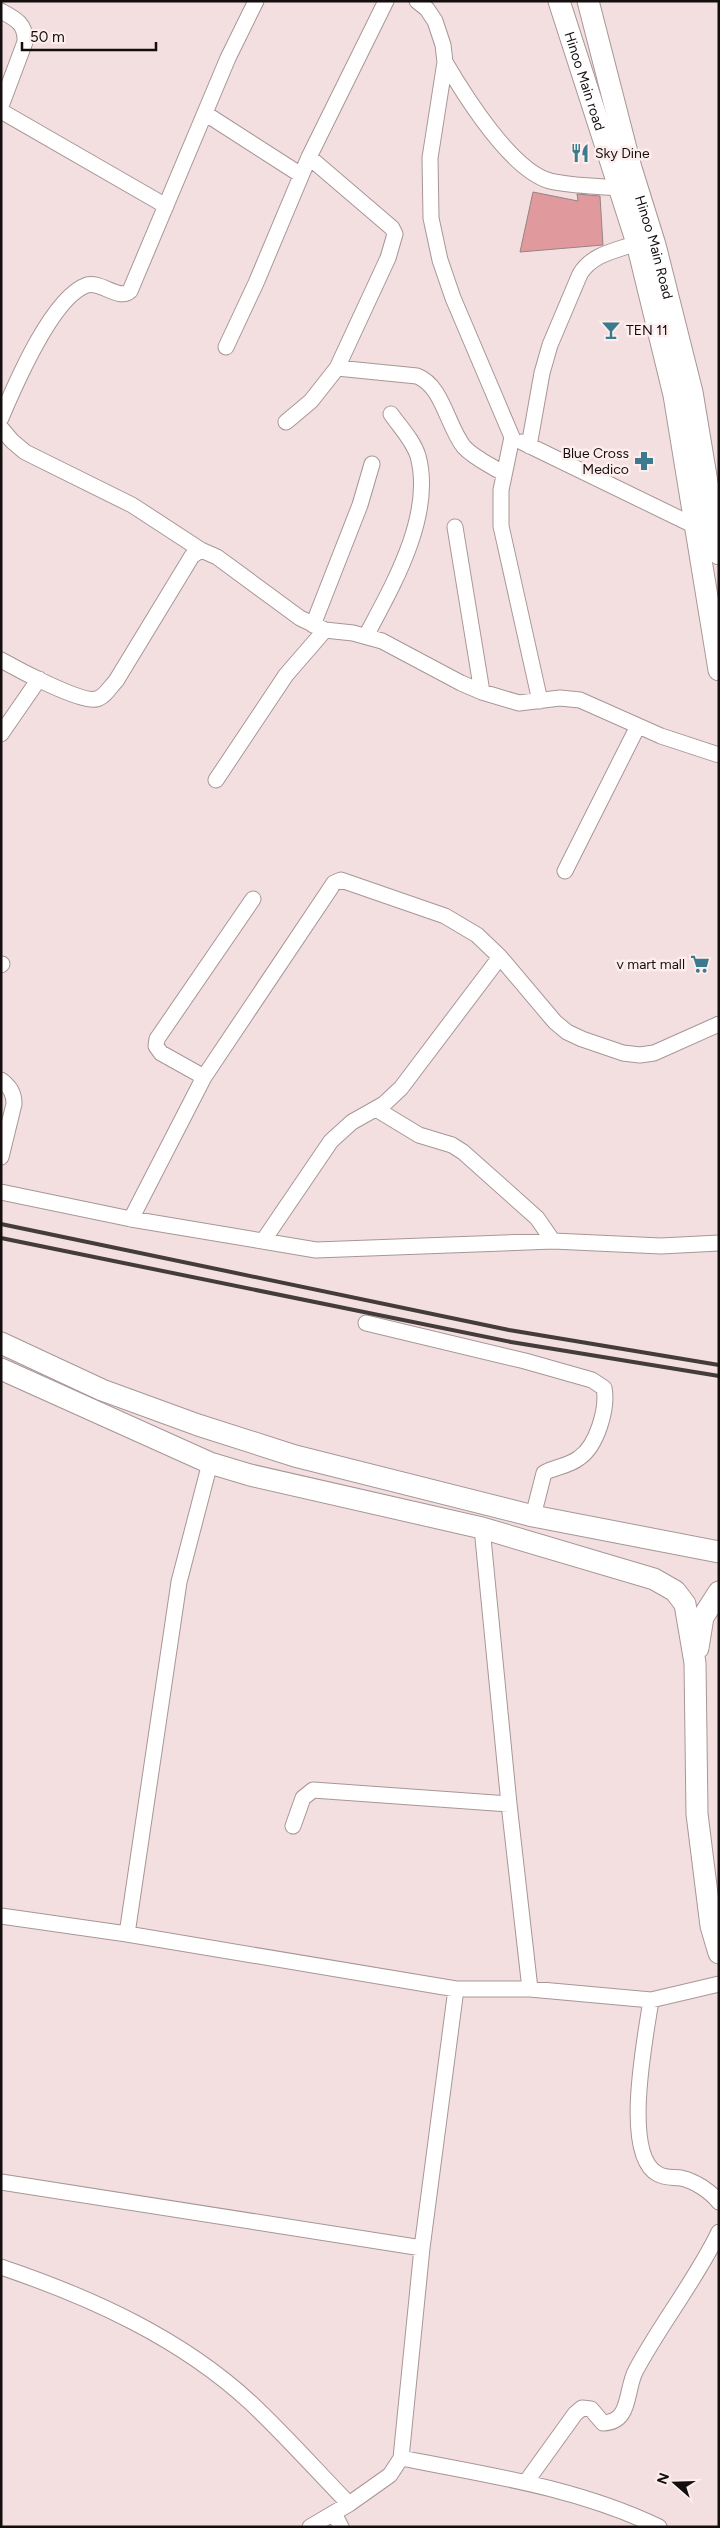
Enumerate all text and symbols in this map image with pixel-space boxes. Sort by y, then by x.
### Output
scale bar [22,20,156,52]
text: 50 m [30,28,65,46]
street label: Hinoo Main road [560,29,608,133]
restaurant icon: Sky Dine [569,142,591,164]
place label: Sky Dine [595,145,650,162]
street label: Hinoo Main Road [631,193,676,301]
bar icon: TEN 11 [600,319,622,341]
place label: TEN 11 [626,322,668,339]
place label: Blue Cross Medico [562,445,629,478]
pharmacy icon: Blue Cross Medico [633,450,655,472]
supermarket icon: v mart mall [689,953,711,975]
place label: v mart mall [617,956,685,973]
north arrow [650,2458,700,2508]
text: N [653,2471,673,2487]

